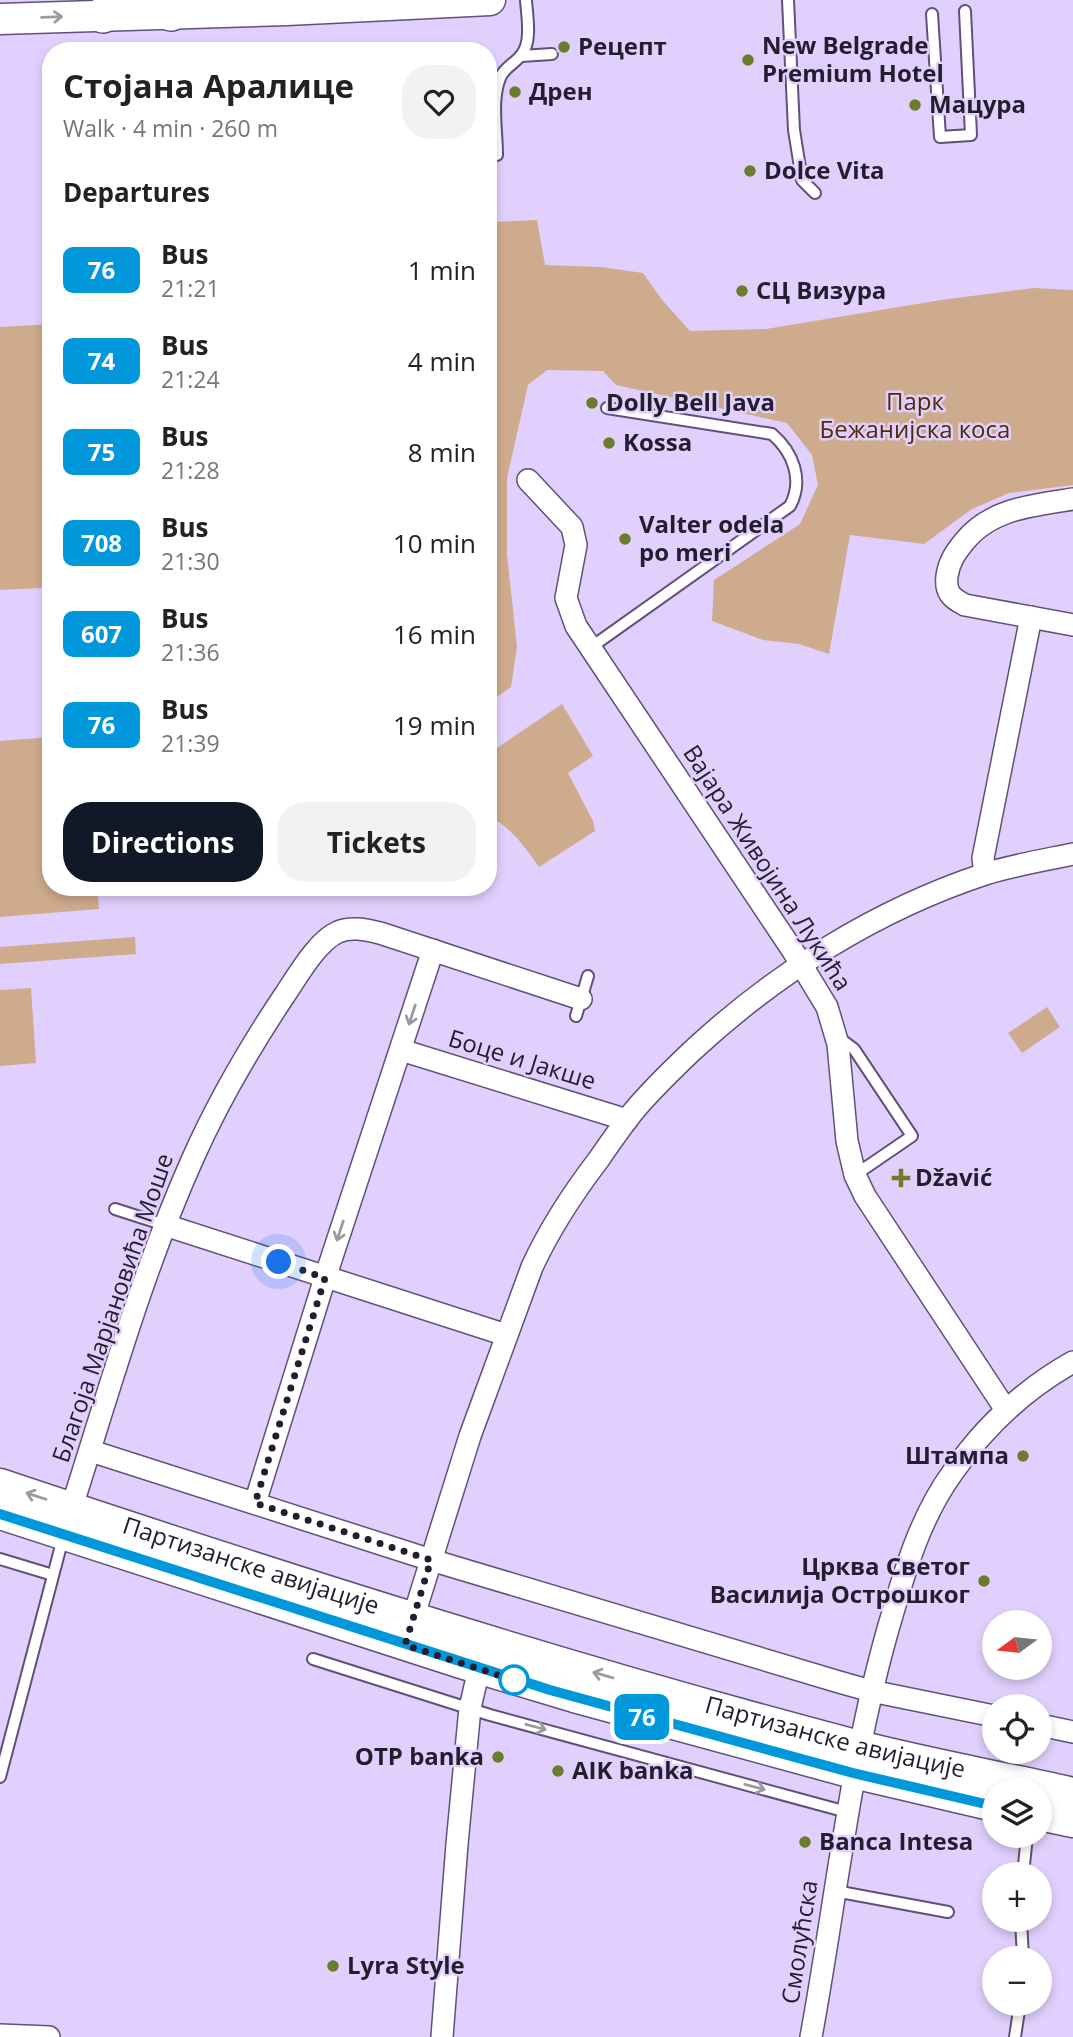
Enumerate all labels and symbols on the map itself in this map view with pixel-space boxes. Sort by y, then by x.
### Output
one-way arrow [40,11,63,24]
place label: New Belgrade Premium Hotel [762,28,944,89]
place label: Рецепт [578,29,667,62]
marker: Рецепт [556,39,572,55]
marker: New Belgrade Premium Hotel [740,52,756,68]
place label: Дрен [529,74,593,107]
marker: Дрен [507,84,523,100]
place label: Мацура [929,87,1026,120]
marker: Мацура [907,97,923,113]
place label: Dolce Vita [764,153,885,186]
marker: Dolce Vita [742,163,758,179]
place label: СЦ Визура [756,273,886,306]
marker: СЦ Визура [734,283,750,299]
park label: Парк Бежанијска коса [820,384,1010,445]
place label: Dolly Bell Java [606,385,775,418]
marker: Dolly Bell Java [584,395,600,411]
place label: Kossa [623,425,692,458]
marker: Kossa [601,435,617,451]
place label: Valter odela po meri [639,507,784,568]
marker: Valter odela po meri [617,531,633,547]
street label: Вајара Живојина Лукића [676,738,860,996]
one-way arrow [405,1004,418,1026]
street label: Боце и Јакше [445,1021,600,1097]
street label: Благоја Марјановића Моше [43,1149,180,1467]
place label: Džavić [915,1160,992,1193]
marker: Džavić [893,1170,909,1186]
one-way arrow [333,1220,346,1242]
your location [261,1244,296,1279]
place label: Штампа [905,1438,1009,1471]
marker: Штампа [1015,1448,1031,1464]
one-way arrow [25,1489,47,1502]
street label: Партизанске авијације [119,1508,384,1621]
place label: Црква Светог Василија Острошког [710,1549,970,1610]
marker: Црква Светог Василија Острошког [976,1573,992,1589]
north arrow [982,1610,1052,1680]
unlabelled marker [499,1665,529,1695]
one-way arrow [592,1667,614,1680]
street label: Партизанске авијације [702,1687,969,1785]
line badge: 76 [610,1694,674,1740]
one-way arrow [524,1721,547,1734]
place label: OTP banka [355,1739,484,1772]
marker: OTP banka [490,1749,506,1765]
place label: AIK banka [572,1753,694,1786]
marker: AIK banka [550,1763,566,1779]
one-way arrow [744,1781,766,1794]
place label: Banca Intesa [819,1824,973,1857]
marker: Banca Intesa [797,1834,813,1850]
street label: Смолућска [772,1878,825,2006]
place label: Lyra Style [347,1948,465,1981]
marker: Lyra Style [325,1958,341,1974]

